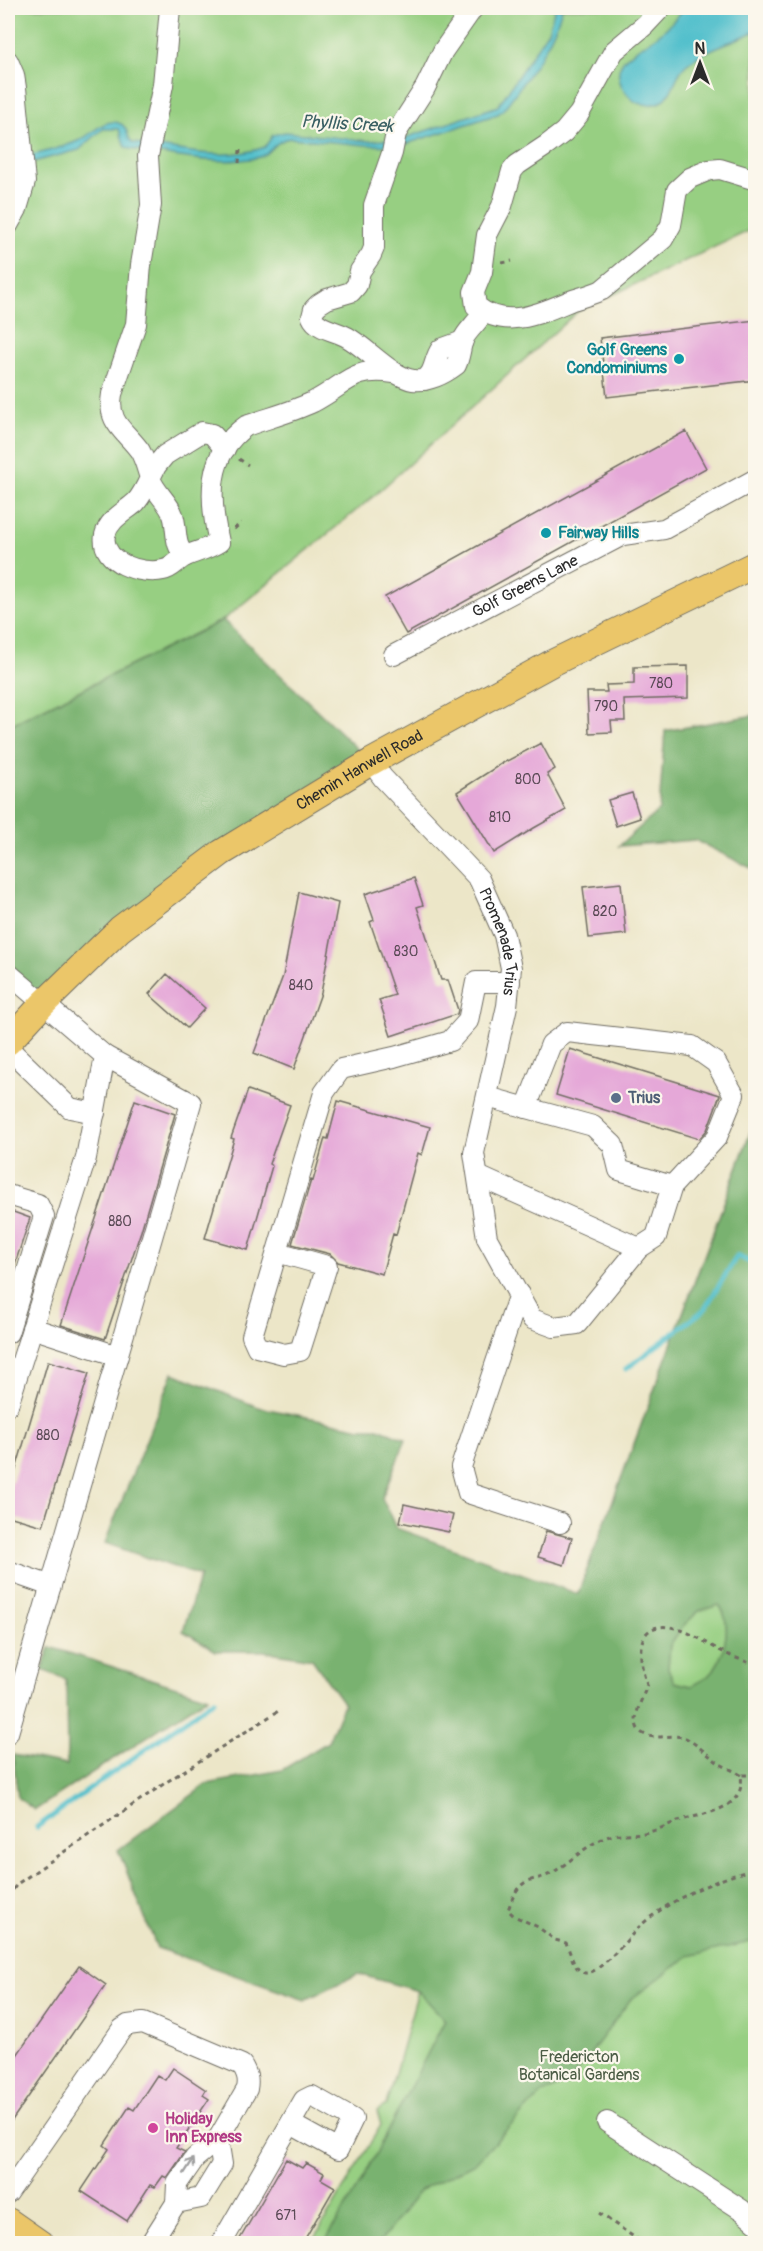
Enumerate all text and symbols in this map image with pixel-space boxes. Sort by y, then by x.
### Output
north arrow [670,33,730,93]
text: N [695,39,706,59]
water label: Phyllis Creek [300,110,395,138]
place label: Golf Greens Condominiums [567,340,668,378]
marker: Golf Greens Condominiums [672,352,686,366]
place label: Fairway Hills [558,523,640,543]
marker: Fairway Hills [539,526,553,540]
street label: Golf Greens Lane [469,550,582,622]
house number: 780 [649,675,673,692]
house number: 790 [594,698,618,715]
street label: Chemin Hanwell Road [292,725,427,815]
house number: 800 [515,771,541,788]
house number: 810 [489,809,511,826]
street label: Promenade Trius [474,885,522,996]
house number: 820 [593,903,617,920]
house number: 830 [394,943,418,960]
house number: 840 [289,977,313,994]
place label: Trius [627,1088,661,1108]
marker: Trius [609,1091,623,1105]
house number: 880 [108,1213,132,1230]
house number: 880 [36,1427,60,1444]
park label: Fredericton Botanical Gardens [519,2047,639,2085]
place label: Holiday Inn Express [165,2109,243,2147]
marker: Holiday Inn Express [146,2121,160,2135]
one-way arrow [183,2159,195,2175]
house number: 671 [276,2207,296,2224]

